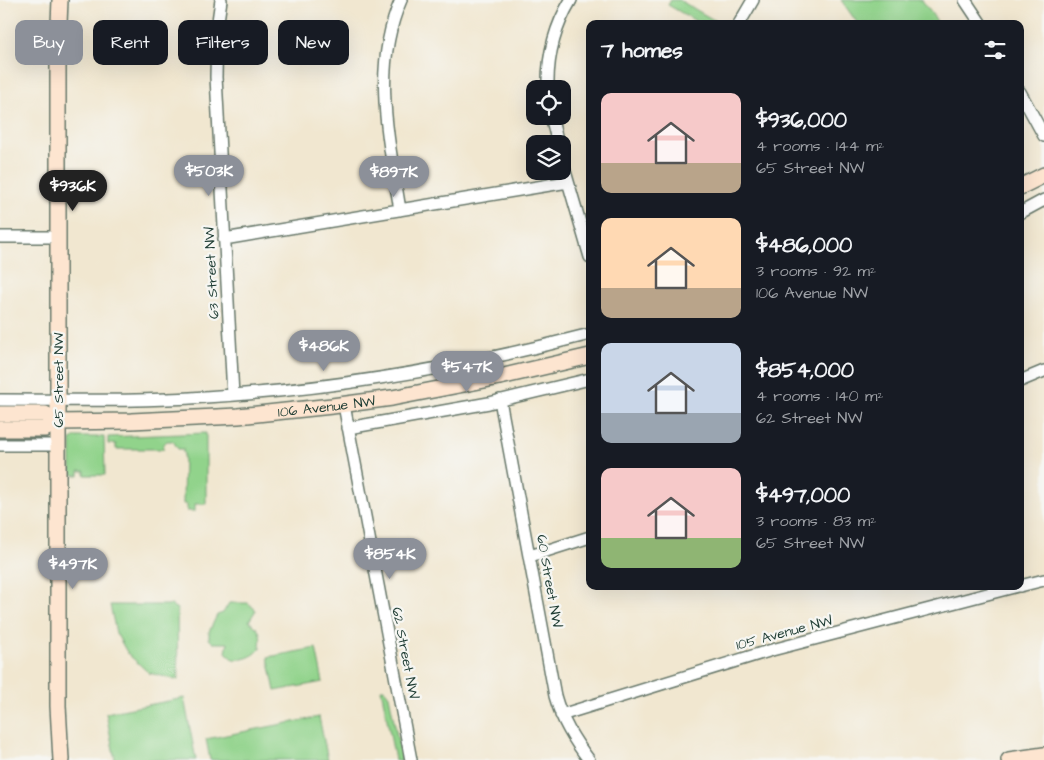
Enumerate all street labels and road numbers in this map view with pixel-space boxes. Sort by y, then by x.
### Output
street label: 63 Street NW [200,226,224,320]
street label: 65 Street NW [49,332,69,428]
street label: 106 Avenue NW [277,391,377,423]
street label: 60 Street NW [531,533,567,629]
street label: 62 Street NW [386,606,424,701]
street label: 105 Avenue NW [734,610,835,655]

